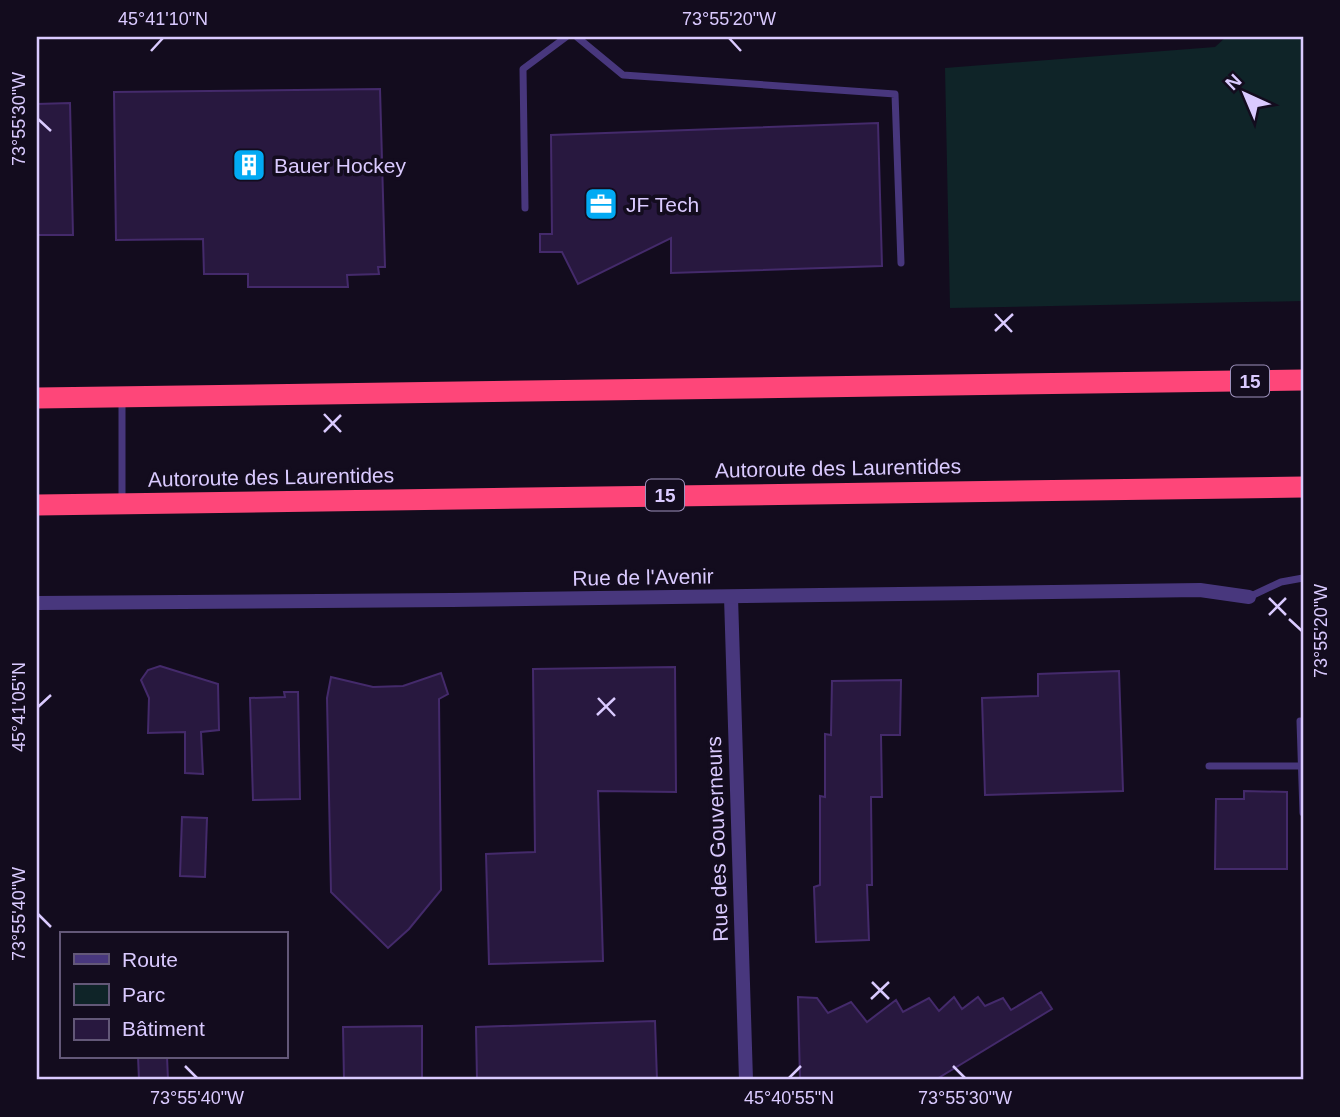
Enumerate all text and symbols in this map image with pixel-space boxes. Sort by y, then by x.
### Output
text: 45°41'10"N [118,9,208,29]
text: 73°55'20"W [682,9,776,29]
north arrow [1210,60,1280,130]
text: N [1221,70,1246,94]
text: 73°55'30"W [9,72,29,166]
building icon: Bauer Hockey [230,146,268,184]
place label: Bauer Hockey [274,154,406,177]
office icon: JF Tech [582,185,620,223]
place label: JF Tech [626,193,699,216]
road number: 15 [1231,366,1269,396]
street label: Autoroute des Laurentides [715,454,961,482]
street label: Autoroute des Laurentides [148,463,394,491]
road number: 15 [646,480,684,510]
street label: Rue de l'Avenir [572,564,714,590]
text: 73°55'20"W [1311,584,1331,678]
text: 45°41'05"N [9,662,29,752]
street label: Rue des Gouverneurs [702,736,732,942]
text: 73°55'40"W [9,867,29,961]
legend [60,932,287,1058]
text: Route [122,948,178,971]
text: Parc [122,983,165,1006]
text: Bâtiment [122,1017,205,1040]
text: 73°55'40"W [150,1088,244,1108]
text: 45°40'55"N [744,1088,834,1108]
text: 73°55'30"W [918,1088,1012,1108]

